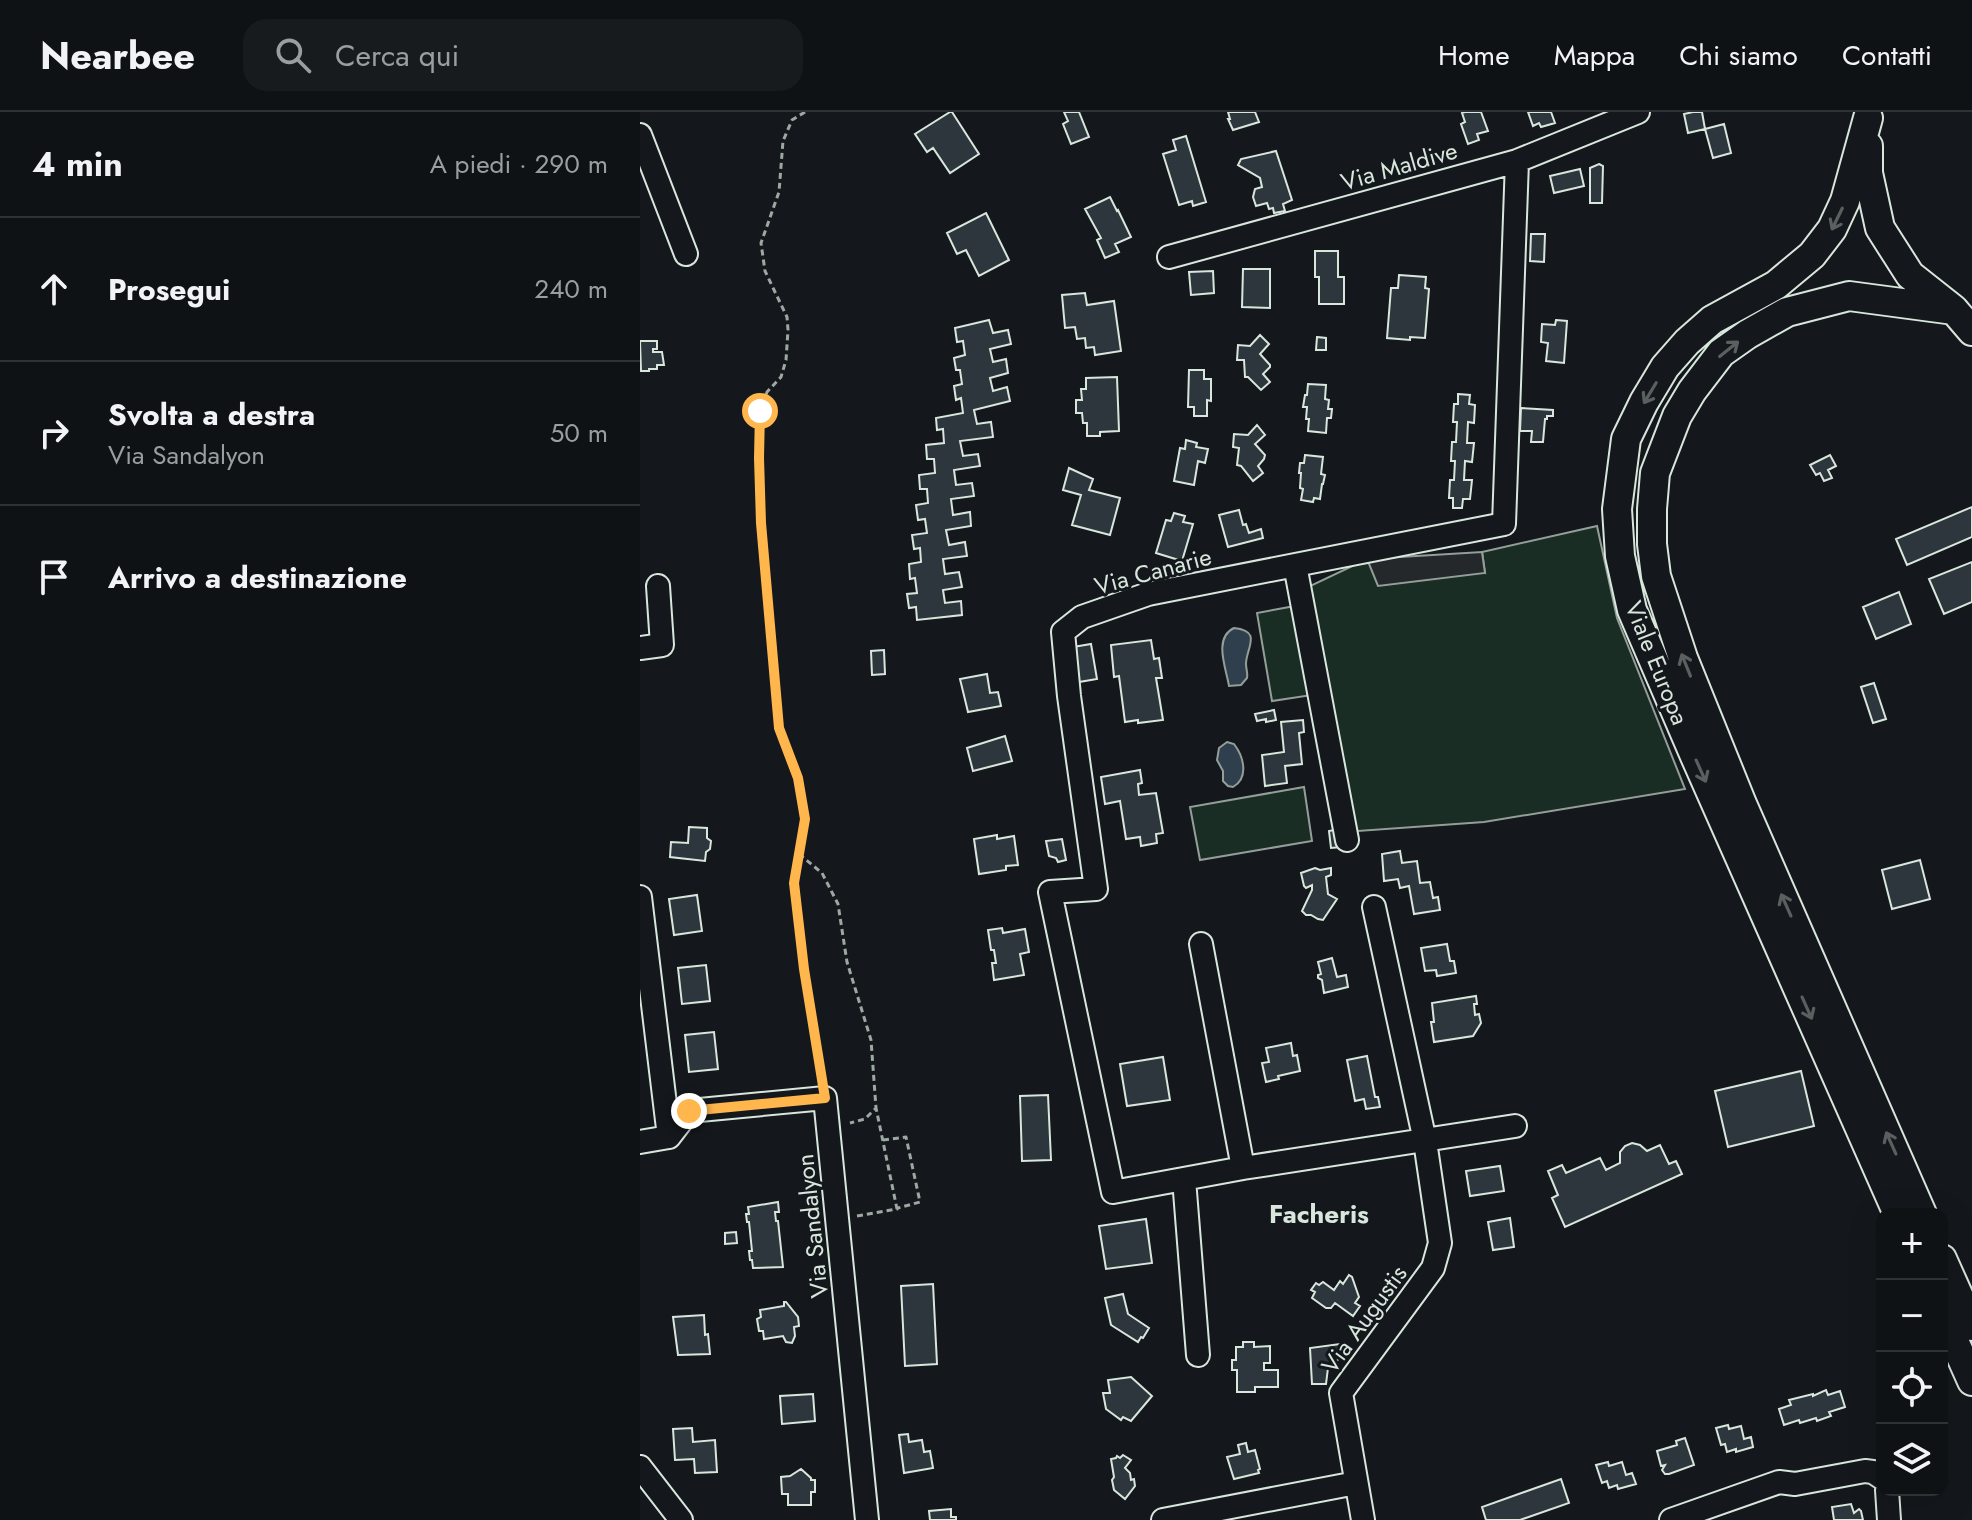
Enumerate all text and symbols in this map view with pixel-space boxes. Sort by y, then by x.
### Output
search box [243,19,803,91]
text: Nearbee [40,28,195,83]
icon: search [271,33,315,77]
text: Cerca qui [335,34,459,77]
text: Home [1438,35,1510,76]
text: Mappa [1554,35,1635,76]
text: Chi siamo [1679,35,1798,76]
text: Contatti [1842,35,1932,76]
street label: Via Maldive [1337,133,1461,199]
text: 4 min [32,140,123,189]
text: A piedi · 290 m [430,145,608,183]
one-way arrow [1828,206,1844,230]
icon: ahead [32,267,76,311]
text: Prosegui [108,268,230,311]
text: 240 m [534,270,608,308]
one-way arrow [1718,340,1739,357]
one-way arrow [1641,381,1657,404]
text: Svolta a destra [108,393,315,436]
route start [742,393,778,429]
icon: right [32,411,76,455]
text: 50 m [550,414,608,452]
text: Via Sandalyon [108,436,265,474]
street label: Via Canarie [1091,539,1215,603]
icon: arrive [32,555,76,599]
text: Arrivo a destinazione [108,556,407,599]
street label: Viale Europa [1616,596,1698,730]
one-way arrow [1678,653,1692,678]
one-way arrow [1694,759,1709,783]
one-way arrow [1778,893,1793,917]
one-way arrow [1800,996,1815,1020]
route end [671,1093,707,1129]
one-way arrow [1883,1131,1898,1155]
street label: Via Sandalyon [787,1152,837,1300]
district label: Facheris [1269,1195,1369,1233]
map controls [1876,1208,1948,1496]
button: + [1876,1208,1948,1280]
street label: Via Augustis [1313,1258,1415,1380]
button: − [1876,1280,1948,1352]
button: locate [1876,1352,1948,1424]
button: layers [1876,1424,1948,1496]

